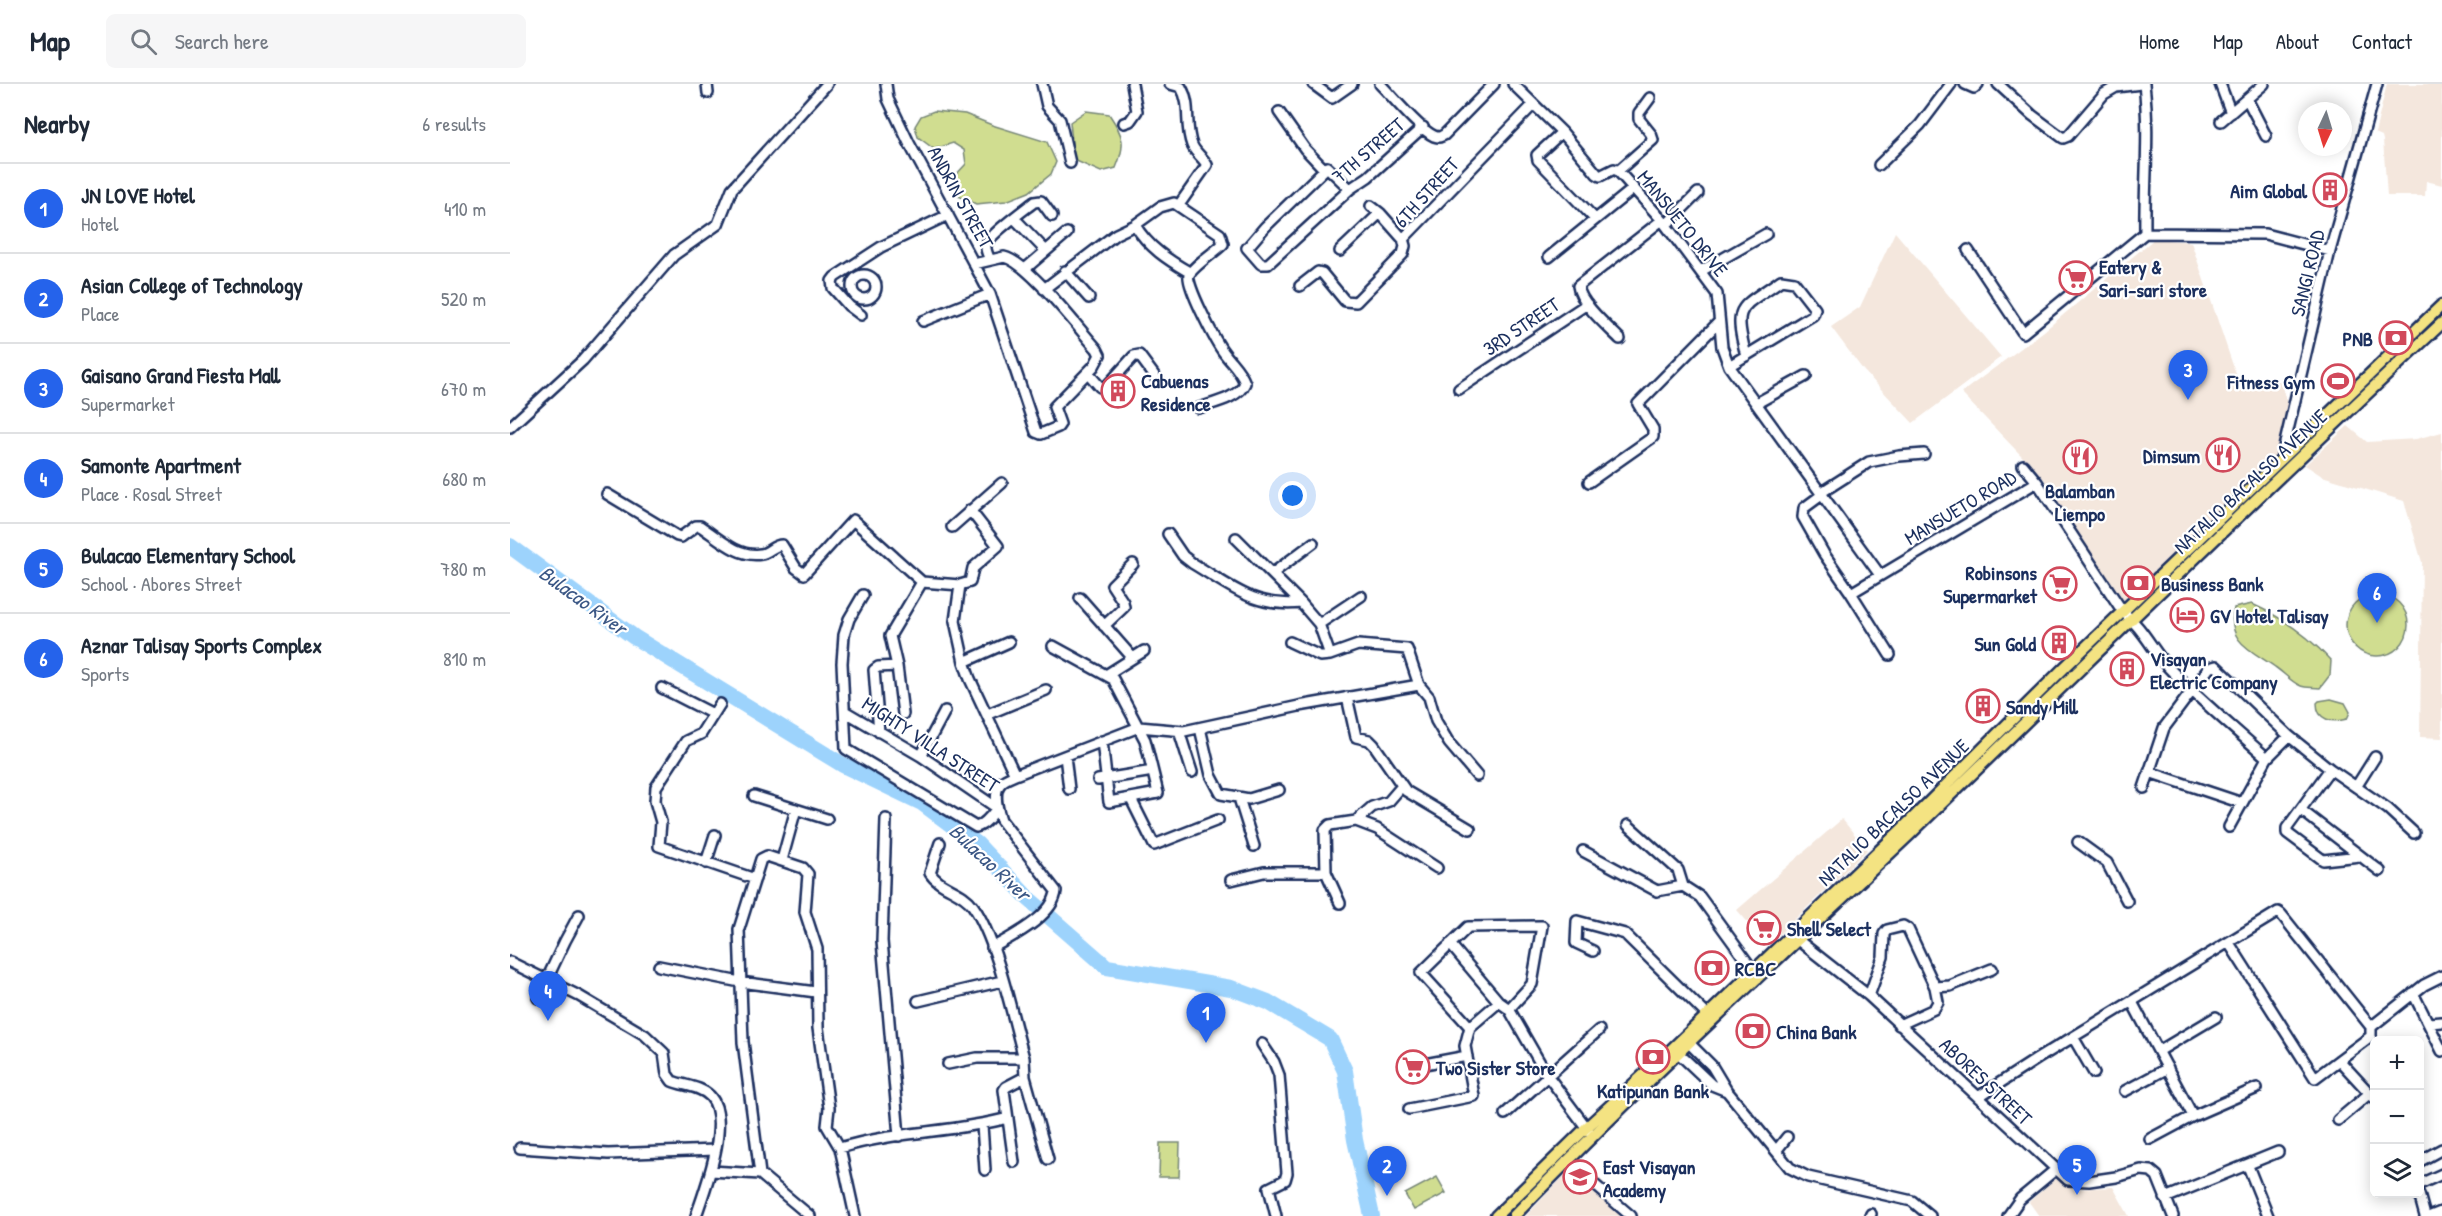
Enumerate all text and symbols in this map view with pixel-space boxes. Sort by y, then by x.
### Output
search box [106,14,526,68]
text: Map [30,22,70,60]
icon: search [127,25,160,58]
text: Search here [175,26,269,56]
text: Home [2139,27,2180,56]
text: Map [2213,27,2243,56]
text: About [2276,27,2319,56]
text: Contact [2352,27,2412,56]
north arrow [2298,102,2352,156]
text: Nearby [24,106,90,141]
text: 6 results [422,110,486,137]
street label: 7TH STREET [1326,111,1410,189]
street label: ANDRIN STREET [922,141,1001,254]
street label: 6TH STREET [1387,151,1465,233]
street label: MANSUETO DRIVE [1632,164,1734,282]
building icon: Aim Global [2312,172,2348,208]
place label: Aim Global [2230,177,2308,204]
text: JN LOVE Hotel [81,180,195,210]
text: 1 [40,195,47,222]
text: 410 m [444,195,486,222]
text: Hotel [81,210,119,237]
street label: SANGI ROAD [2283,227,2331,319]
place label: Eatery & Sari-sari store [2099,253,2207,303]
supermarket icon: Eatery & Sari-sari store [2058,260,2094,296]
text: Asian College of Technology [81,270,303,300]
text: 2 [39,285,48,312]
text: 520 m [441,285,486,312]
street label: 3RD STREET [1477,290,1565,361]
text: Place [81,300,120,327]
bank icon: PNB [2378,320,2414,356]
place label: PNB [2343,325,2373,352]
pin: 3 [2168,350,2208,400]
text: Gaisano Grand Fiesta Mall [81,360,280,390]
sports icon: Fitness Gym [2320,363,2356,399]
place label: Cabuenas Residence [1141,367,1211,417]
place label: Fitness Gym [2226,368,2315,396]
building icon: Cabuenas Residence [1100,373,1136,409]
text: 3 [39,375,48,402]
text: 670 m [441,375,486,402]
text: Supermarket [81,390,175,417]
street label: NATALIO BACALSO AVENUE [2167,403,2333,559]
restaurant icon: Dimsum [2205,437,2241,473]
restaurant icon: Balamban Liempo [2062,439,2098,475]
place label: Dimsum [2143,442,2200,469]
text: Samonte Apartment [81,450,241,480]
street label: MANSUETO ROAD [1899,463,2021,551]
text: 4 [40,465,47,492]
text: 680 m [442,465,486,492]
place label: Balamban Liempo [2045,477,2115,528]
text: Place · Rosal Street [81,480,222,507]
your location [1278,481,1307,510]
text: Bulacao Elementary School [81,540,295,570]
text: 5 [39,555,48,582]
text: 780 m [440,555,486,582]
water label: Bulacao River [533,558,635,643]
place label: Robinsons Supermarket [1943,559,2038,610]
bank icon: Business Bank [2120,565,2156,601]
supermarket icon: Robinsons Supermarket [2042,566,2078,602]
text: School · Abores Street [81,570,242,597]
place label: Business Bank [2161,570,2264,597]
pin: 6 [2358,574,2396,623]
hotel icon: GV Hotel Talisay [2169,597,2205,633]
place label: GV Hotel Talisay [2210,602,2329,630]
building icon: Sun Gold [2041,625,2077,661]
text: Aznar Talisay Sports Complex [81,630,322,660]
place label: Sun Gold [1974,630,2036,657]
text: 6 [40,645,47,672]
text: 810 m [443,645,486,672]
place label: Visayan Electric Company [2150,645,2278,696]
building icon: Visayan Electric Company [2109,651,2145,687]
text: Sports [81,660,129,687]
building icon: Sandy Mill [1965,688,2001,724]
street label: MIGHTY VILLA STREET [857,690,1005,799]
place label: Sandy Mill [2006,693,2079,721]
street label: NATALIO BACALSO AVENUE [1811,732,1975,891]
water label: Bulacao River [943,817,1039,909]
supermarket icon: Shell Select [1746,910,1782,946]
place label: Shell Select [1787,915,1872,942]
bank icon: RCBC [1694,950,1730,986]
place label: RCBC [1735,955,1776,982]
pin: 4 [528,972,567,1021]
pin: 1 [1186,994,1226,1043]
bank icon: China Bank [1735,1013,1771,1049]
place label: China Bank [1776,1018,1857,1045]
street label: ABORES STREET [1934,1031,2039,1131]
map controls [2370,1036,2424,1198]
button: + [2370,1036,2424,1090]
bank icon: Katipunan Bank [1635,1039,1671,1075]
supermarket icon: Two Sister Store [1395,1049,1431,1085]
place label: Two Sister Store [1435,1054,1556,1081]
place label: Katipunan Bank [1597,1077,1710,1105]
button: − [2370,1090,2424,1144]
button: layers [2370,1144,2424,1198]
pin: 2 [1368,1146,1406,1196]
pin: 5 [2058,1146,2096,1195]
place label: East Visayan Academy [1603,1153,1695,1204]
school or university icon: East Visayan Academy [1562,1159,1598,1195]

